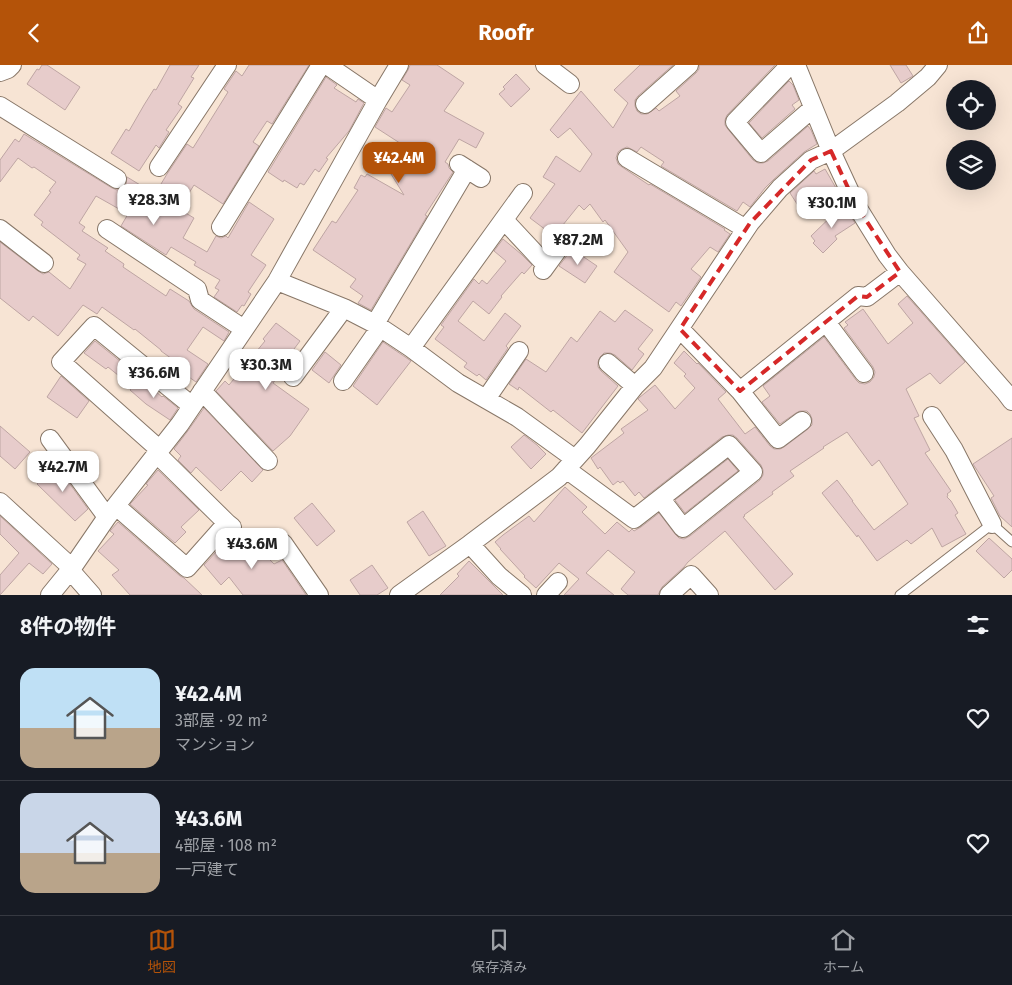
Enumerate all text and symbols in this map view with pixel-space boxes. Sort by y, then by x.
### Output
icon: back [20,19,48,47]
text: Roofr [478,19,534,46]
icon: share [964,19,992,47]
map controls [946,80,996,190]
button: locate [946,80,996,130]
button: layers [946,140,996,190]
pin: ¥42.4M [358,141,440,184]
text: ¥42.4M [374,148,424,167]
pin: ¥28.3M [113,184,195,226]
pin: ¥30.1M [791,186,873,229]
text: ¥28.3M [128,190,180,209]
text: ¥30.1M [808,193,856,212]
pin: ¥87.2M [537,223,619,266]
text: ¥87.2M [553,230,603,249]
pin: ¥30.3M [225,349,307,391]
text: ¥30.3M [240,355,292,374]
pin: ¥36.6M [113,357,195,399]
text: ¥36.6M [128,363,180,382]
pin: ¥42.7M [22,451,104,493]
text: ¥42.7M [38,457,88,476]
pin: ¥43.6M [211,527,293,570]
text: ¥43.6M [226,534,278,553]
icon: filters [964,611,992,639]
text: 8件の物件 [20,614,116,640]
text: ¥42.4M [175,681,242,707]
icon: home [60,688,120,748]
icon: heart [964,704,992,732]
text: 3部屋 · 92 m² [175,711,268,730]
text: マンション [175,735,255,754]
text: ¥43.6M [175,806,242,832]
icon: home [60,813,120,873]
icon: heart [964,829,992,857]
text: 4部屋 · 108 m² [175,836,277,855]
text: 一戸建て [175,860,239,879]
tab: 地図 [148,926,176,976]
tab: 保存済み [471,926,527,976]
tab: ホーム [823,926,864,976]

